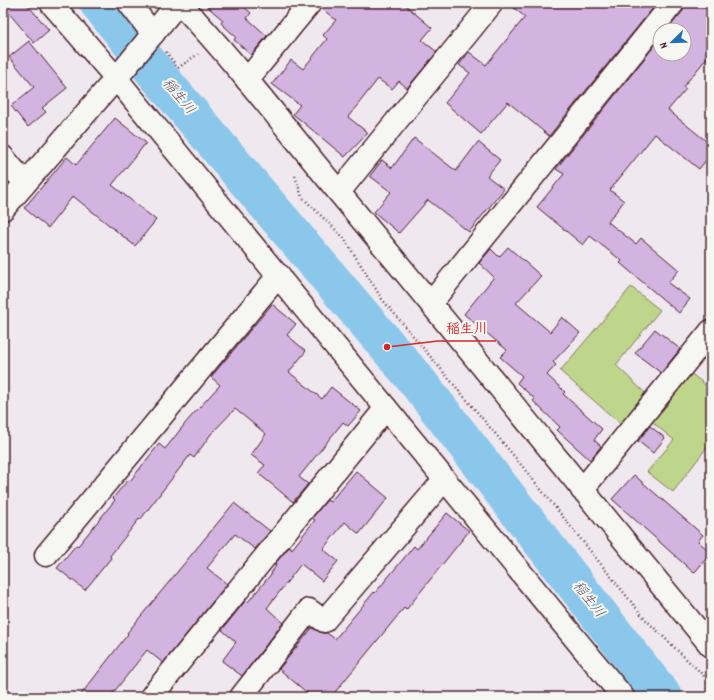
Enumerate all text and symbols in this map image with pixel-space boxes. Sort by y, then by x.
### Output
north arrow [652,22,692,62]
text: N [656,39,673,51]
water label: 稲生川 [157,74,199,120]
callout: 稲生川 [438,315,496,341]
text: 稲生川 [446,320,488,340]
water label: 稲生川 [567,577,609,623]

